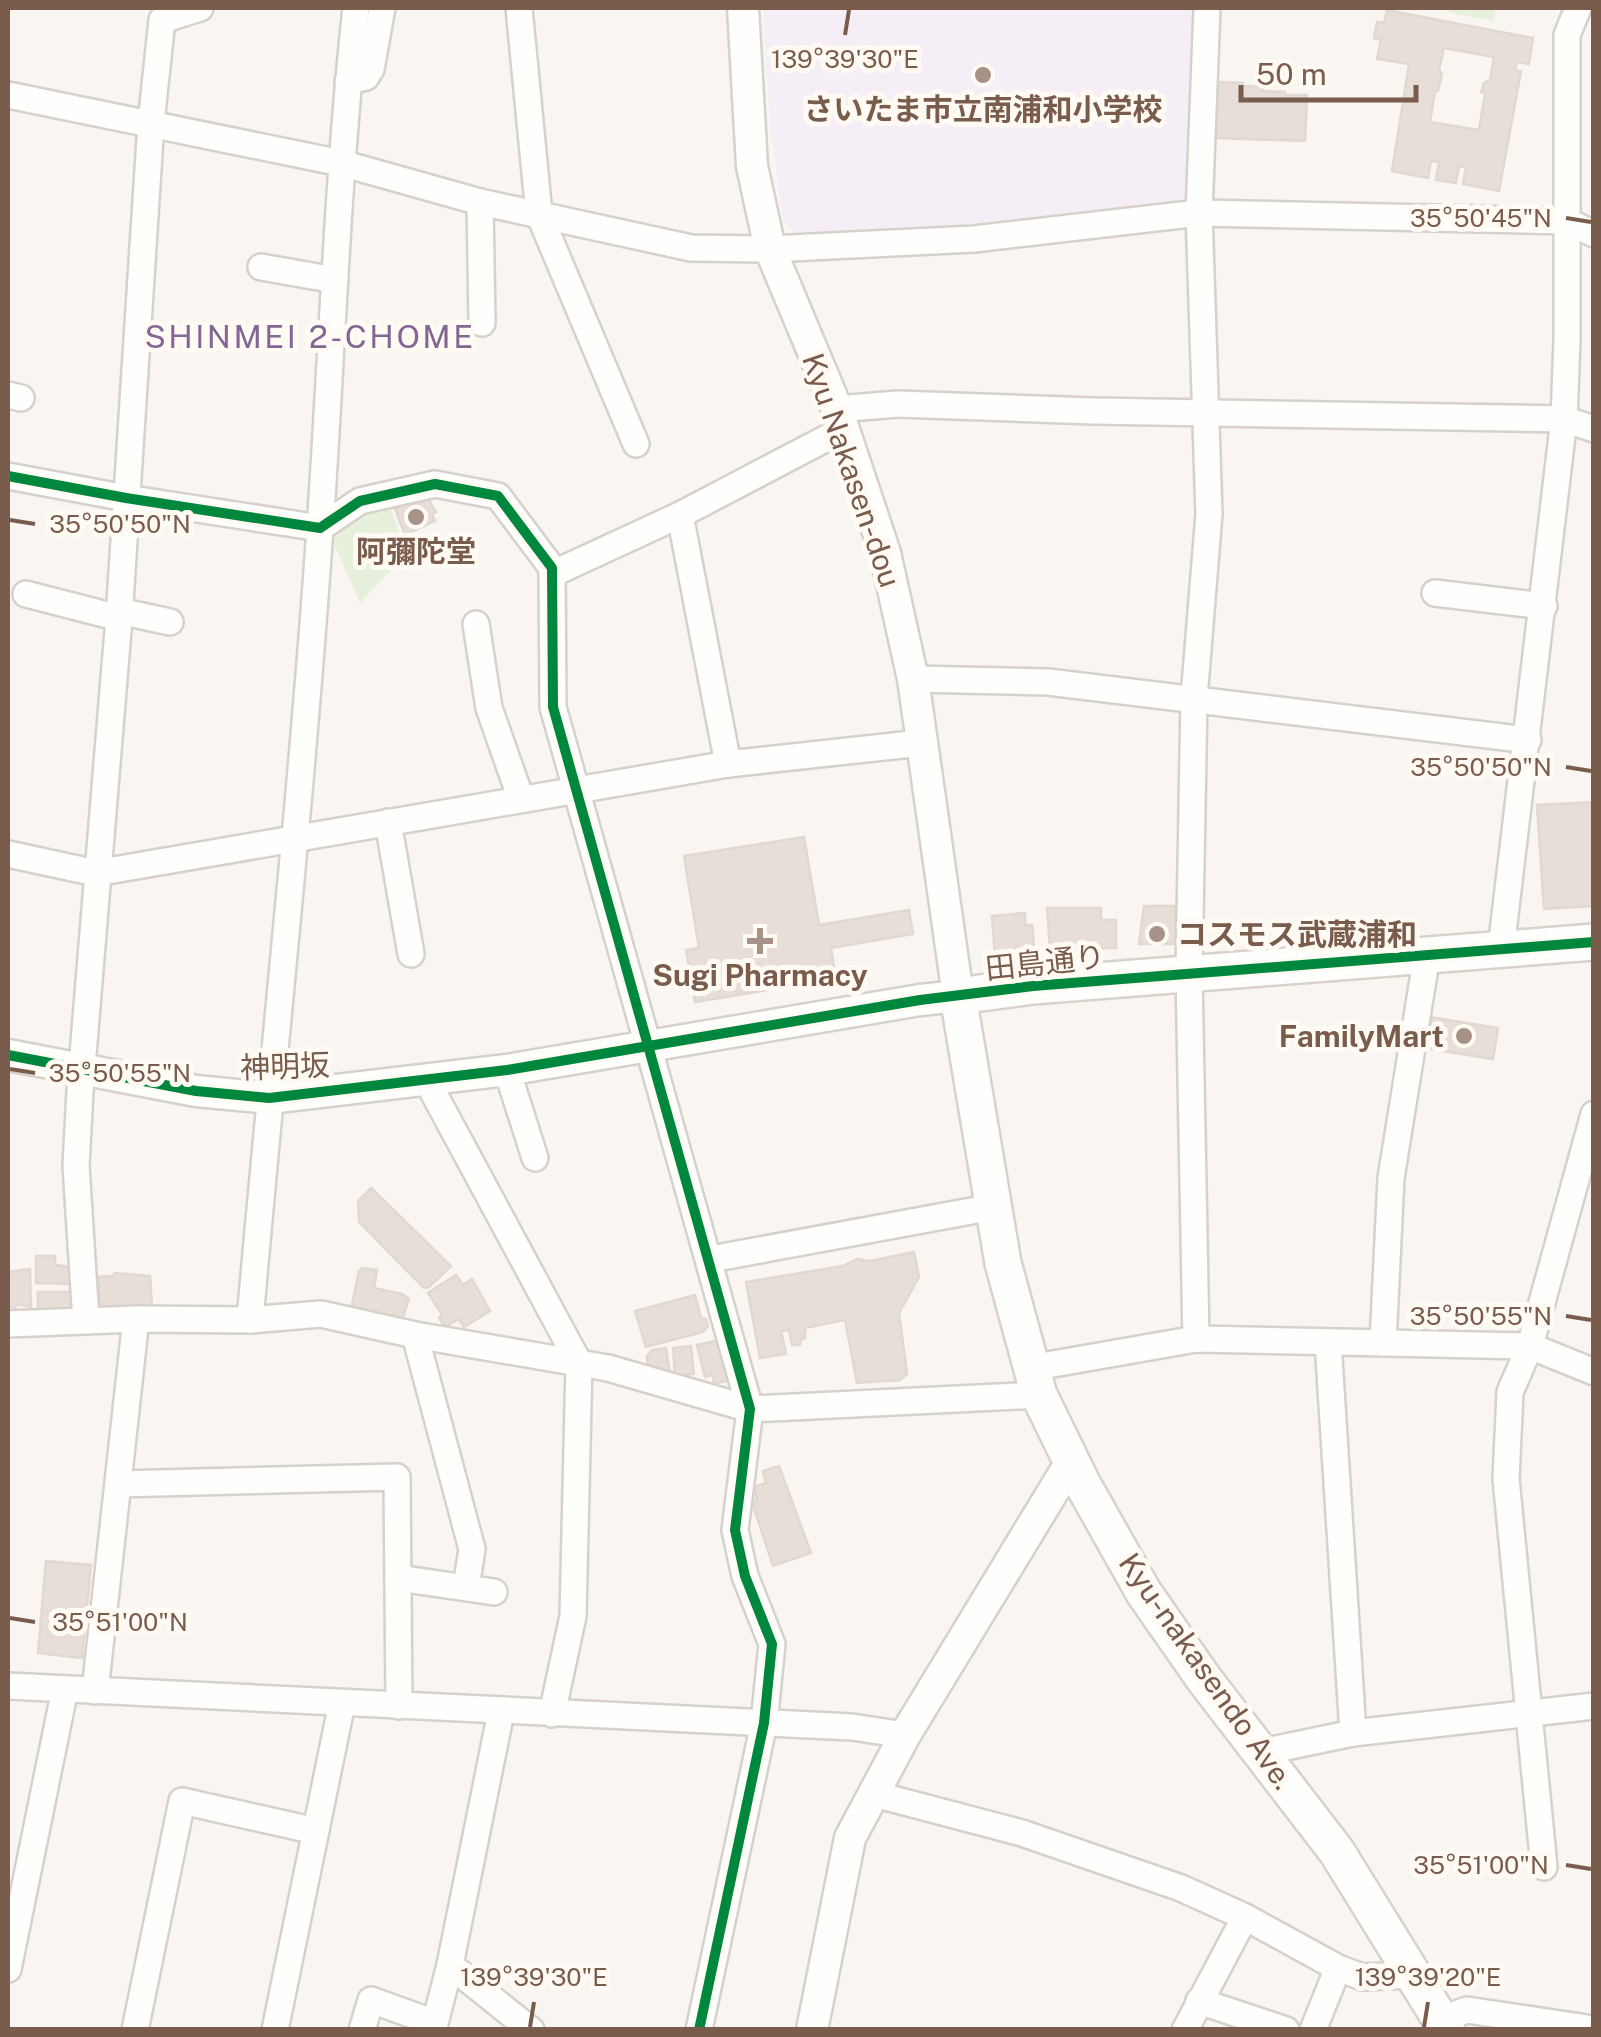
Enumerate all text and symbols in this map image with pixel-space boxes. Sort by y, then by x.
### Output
scale bar [1241,40,1416,102]
text: 139°39'30"E [771,44,919,74]
text: 50 m [1256,56,1327,92]
marker: さいたま市立南浦和小学校 [972,64,994,86]
place label: さいたま市立南浦和小学校 [803,91,1163,127]
text: 35°50'45"N [1410,203,1552,233]
district label: SHINMEI 2-CHOME [144,318,476,355]
street label: Kyu Nakasen-dou [795,348,909,592]
marker: 阿彌陀堂 [405,506,427,528]
text: 35°50'50"N [49,509,191,539]
place label: 阿彌陀堂 [356,533,476,569]
text: 35°50'50"N [1410,752,1552,782]
place label: コスモス武蔵浦和 [1177,916,1417,952]
marker: コスモス武蔵浦和 [1146,923,1168,945]
marker: Sugi Pharmacy [749,930,771,952]
street label: 田島通り [983,938,1107,986]
place label: Sugi Pharmacy [652,957,868,993]
place label: FamilyMart [1279,1018,1444,1054]
marker: FamilyMart [1453,1025,1475,1047]
street label: 神明坂 [239,1046,331,1086]
text: 35°50'55"N [49,1058,191,1088]
text: 35°50'55"N [1410,1301,1552,1331]
street label: Kyu-nakasendo Ave. [1112,1546,1302,1796]
text: 35°51'00"N [52,1607,188,1637]
text: 35°51'00"N [1413,1850,1549,1880]
text: 139°39'30"E [460,1962,608,1992]
text: 139°39'20"E [1355,1962,1501,1992]

